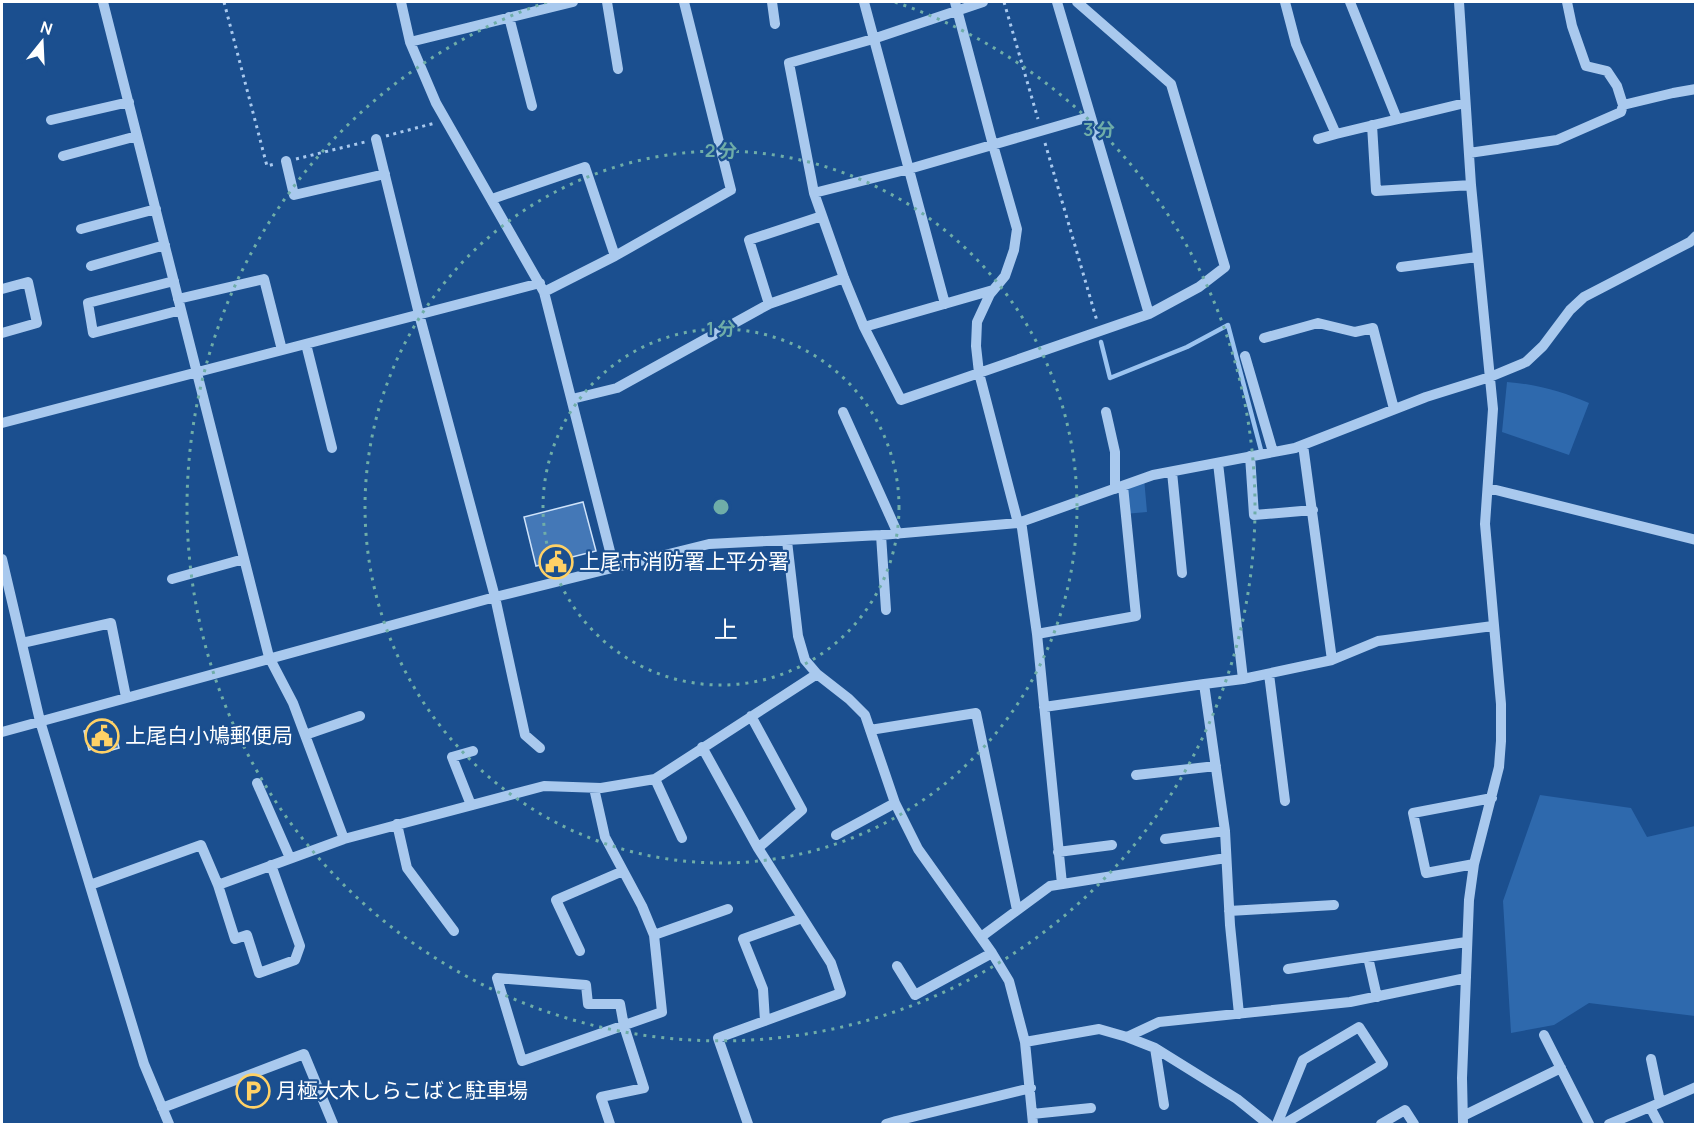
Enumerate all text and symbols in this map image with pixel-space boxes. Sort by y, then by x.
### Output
north arrow [12,12,72,72]
text: N [38,15,56,40]
text: 3 分 [1083,117,1115,141]
text: 2 分 [705,138,737,162]
text: 1 分 [706,316,736,340]
centre of rings [711,497,731,517]
public building icon: 上尾市消防署上平分署 [538,544,574,580]
place label: 上尾市消防署上平分署 [579,547,789,575]
district label: 上 [714,612,738,645]
public building icon: 上尾白小鳩郵便局 [84,718,120,754]
place label: 上尾白小鳩郵便局 [125,721,293,749]
parking icon: 月極大木しらこばと駐車場 [235,1073,271,1109]
place label: 月極大木しらこばと駐車場 [276,1076,528,1104]

